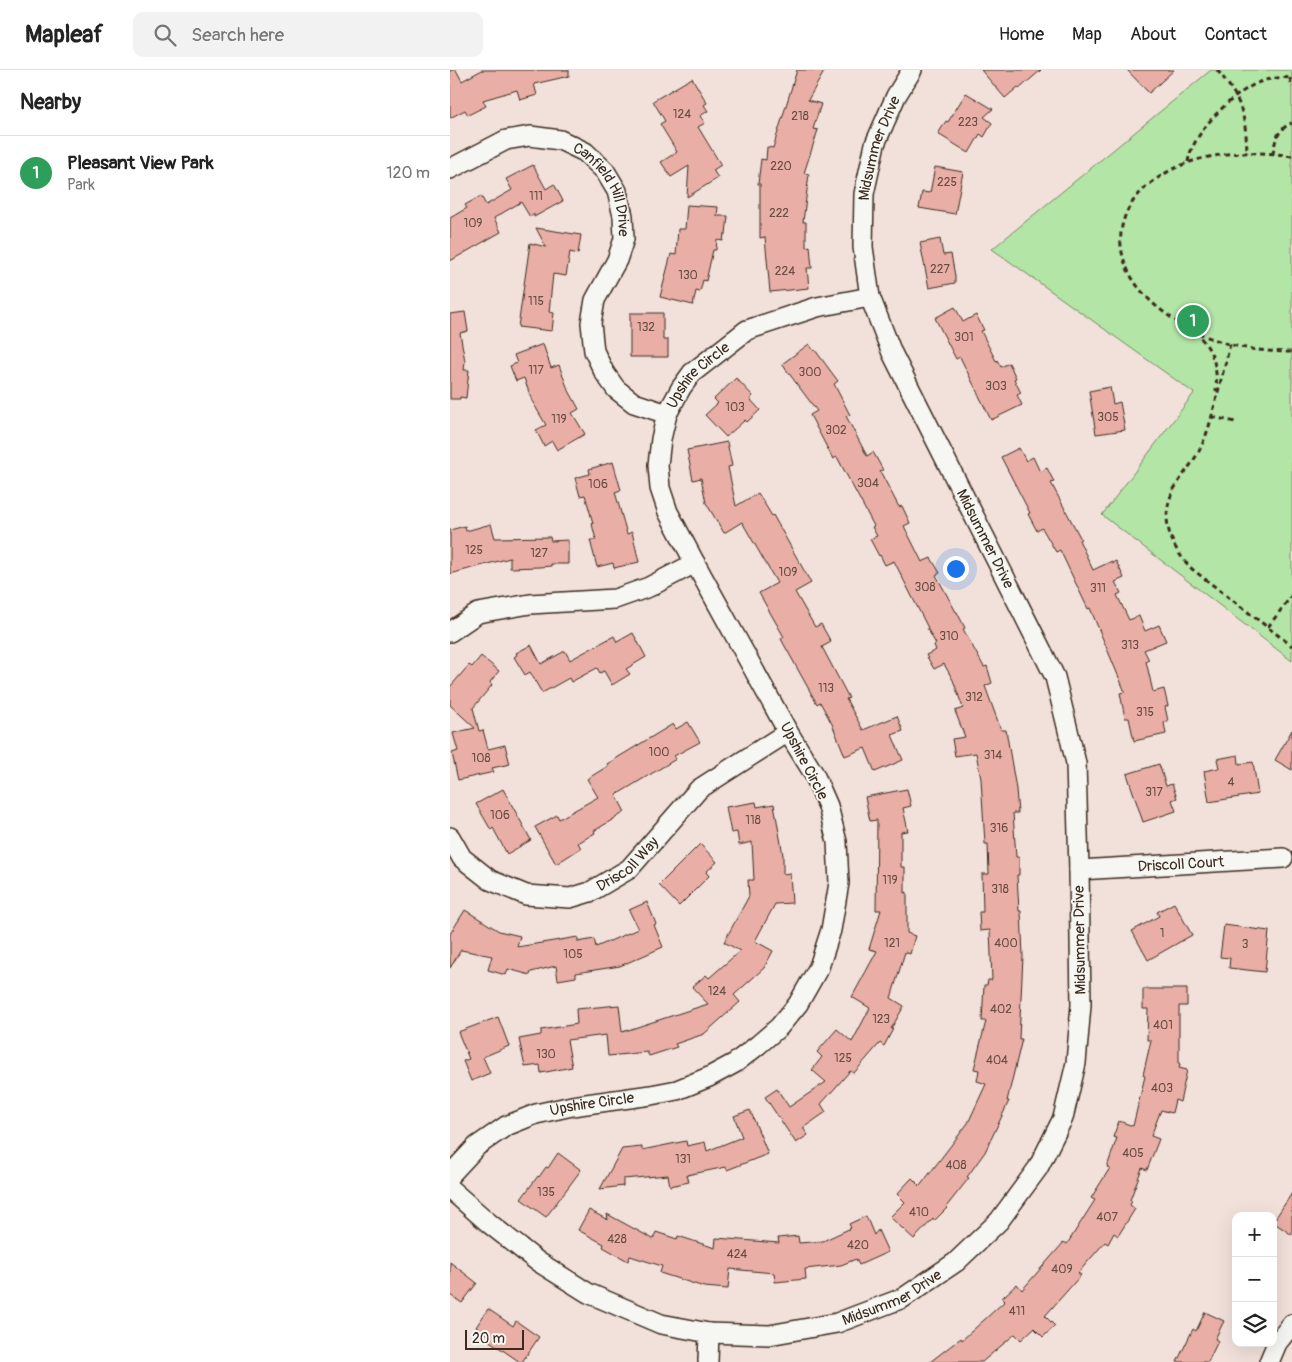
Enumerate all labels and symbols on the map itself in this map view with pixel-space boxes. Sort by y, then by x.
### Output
street label: Midsummer Drive [854,92,905,201]
house number: 124 [673,107,691,122]
house number: 218 [791,109,809,124]
house number: 223 [958,115,978,130]
street label: Canfield Hill Drive [570,138,633,238]
house number: 220 [770,159,792,174]
house number: 225 [937,175,957,190]
house number: 111 [529,189,543,204]
house number: 222 [769,206,789,221]
house number: 109 [463,216,483,231]
house number: 227 [930,262,951,277]
house number: 224 [775,264,795,279]
house number: 130 [678,268,698,283]
house number: 115 [528,294,544,309]
pin: 1 [1177,302,1209,340]
house number: 132 [637,320,655,335]
house number: 301 [954,330,974,345]
street label: Upshire Circle [662,337,734,412]
house number: 117 [528,363,545,378]
house number: 300 [798,365,822,380]
house number: 303 [985,379,1007,394]
house number: 103 [725,400,745,415]
house number: 305 [1097,410,1119,425]
house number: 119 [551,412,567,427]
house number: 302 [825,423,847,438]
house number: 304 [857,476,879,491]
house number: 106 [588,477,608,492]
street label: Midsummer Drive [952,486,1018,592]
house number: 125 [465,543,483,558]
house number: 127 [530,546,549,561]
your location [943,556,969,582]
house number: 109 [778,565,798,580]
house number: 308 [915,580,935,595]
house number: 311 [1090,581,1106,596]
house number: 310 [939,629,959,644]
house number: 313 [1121,638,1139,653]
house number: 113 [818,681,834,696]
house number: 312 [965,690,983,705]
house number: 315 [1136,705,1154,720]
street label: Upshire Circle [776,719,833,804]
house number: 100 [648,745,670,760]
house number: 314 [984,748,1002,763]
house number: 108 [472,751,490,766]
house number: 4 [1228,775,1235,790]
house number: 317 [1145,785,1164,800]
house number: 106 [490,808,510,823]
house number: 118 [745,813,761,828]
house number: 316 [990,821,1008,836]
street label: Driscoll Way [593,832,663,896]
street label: Driscoll Court [1137,852,1226,876]
house number: 119 [882,873,898,888]
house number: 318 [991,882,1009,897]
street label: Midsummer Drive [1070,885,1090,995]
house number: 1 [1160,926,1164,941]
house number: 121 [884,936,900,951]
house number: 400 [994,936,1018,951]
house number: 3 [1242,937,1249,952]
house number: 105 [563,947,583,962]
house number: 124 [708,984,726,999]
house number: 402 [990,1002,1012,1017]
house number: 123 [872,1012,890,1027]
house number: 401 [1153,1018,1173,1033]
house number: 130 [536,1047,556,1062]
house number: 125 [834,1051,852,1066]
house number: 404 [986,1053,1008,1068]
house number: 403 [1151,1081,1173,1096]
street label: Upshire Circle [548,1088,636,1120]
house number: 405 [1122,1146,1144,1161]
house number: 131 [675,1152,691,1167]
house number: 408 [945,1158,967,1173]
house number: 135 [537,1185,555,1200]
house number: 410 [909,1205,929,1220]
house number: 407 [1096,1210,1118,1225]
house number: 428 [607,1232,627,1247]
house number: 420 [847,1238,869,1253]
house number: 424 [727,1247,747,1262]
house number: 409 [1051,1262,1073,1277]
street label: Midsummer Drive [839,1265,946,1330]
house number: 411 [1009,1304,1025,1319]
scale bar [465,1327,524,1350]

